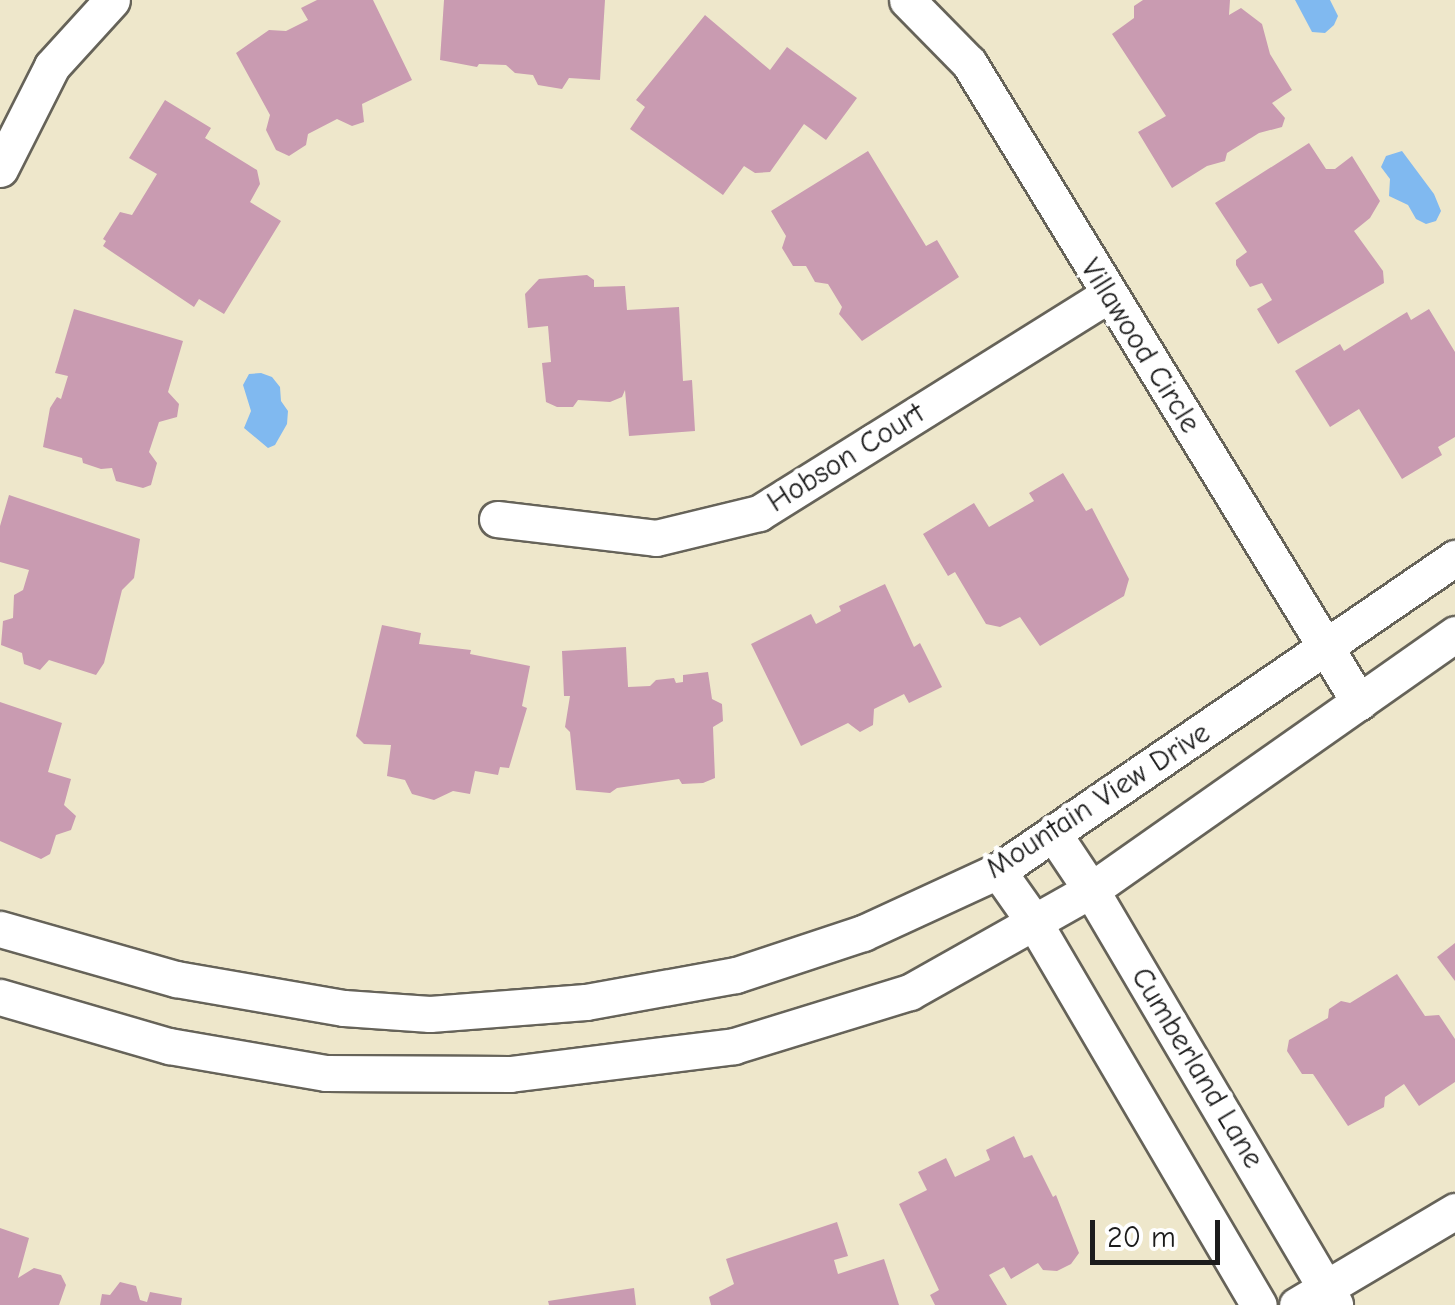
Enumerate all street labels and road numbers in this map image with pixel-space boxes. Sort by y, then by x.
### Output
street label: Villawood Circle [1072,252,1208,440]
street label: Hobson Court [761,395,931,521]
street label: Mountain View Drive [979,715,1217,887]
street label: Cumberland Lane [1123,961,1271,1175]

